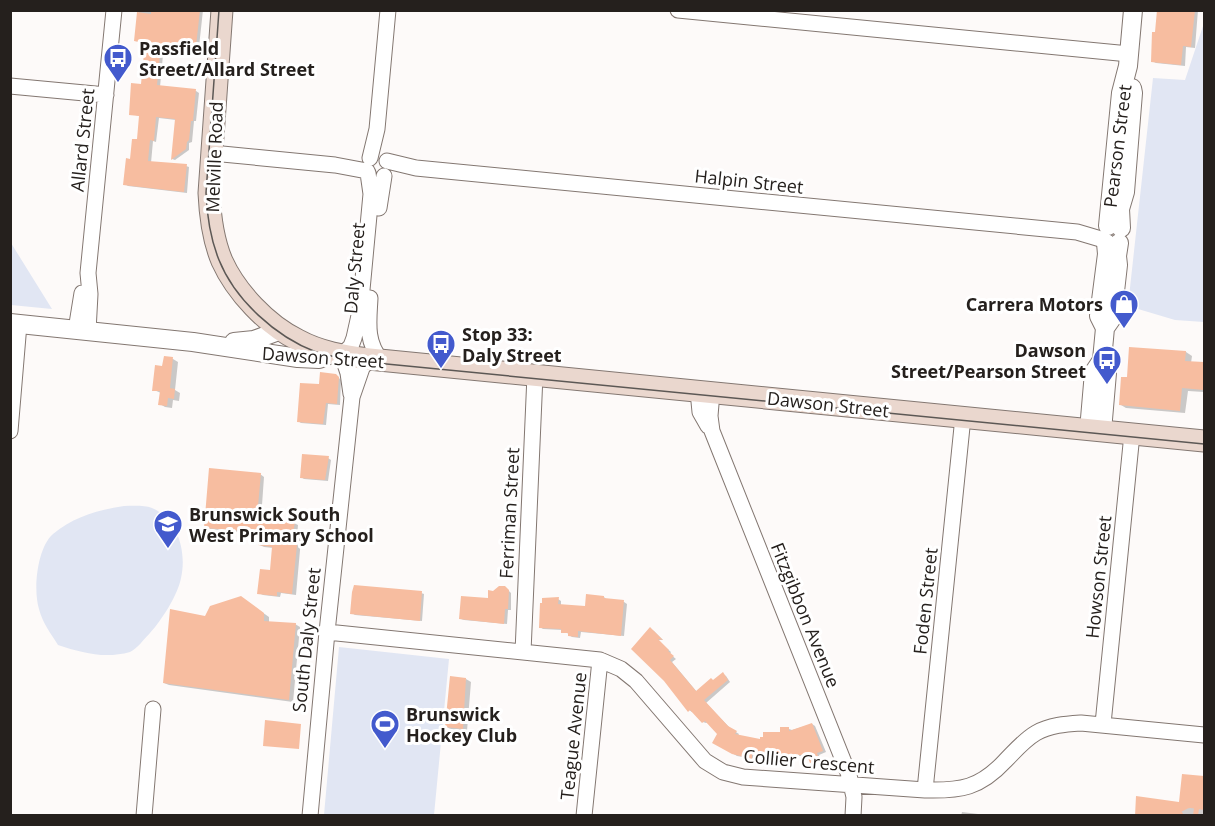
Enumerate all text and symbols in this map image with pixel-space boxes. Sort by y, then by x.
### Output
place label: Passfield Street/Allard Street [139,36,315,81]
bus stop icon: Passfield Street/Allard Street [102,42,134,84]
street label: Pearson Street [1098,83,1136,209]
street label: Allard Street [65,87,99,193]
street label: Melville Road [200,101,228,213]
street label: Halpin Street [693,163,805,199]
street label: Daly Street [338,221,370,315]
shop icon: Carrera Motors [1108,288,1140,330]
place label: Carrera Motors [966,292,1103,316]
place label: Stop 33: Daly Street [462,322,562,367]
bus stop icon: Stop 33: Daly Street [425,328,457,370]
place label: Dawson Street/Pearson Street [891,338,1086,383]
street label: Dawson Street [261,341,385,373]
bus stop icon: Dawson Street/Pearson Street [1091,344,1123,386]
street label: Dawson Street [766,386,890,422]
street label: Ferriman Street [494,447,524,579]
place label: Brunswick South West Primary School [189,502,374,547]
school or university icon: Brunswick South West Primary School [152,508,184,550]
street label: Howson Street [1080,514,1116,640]
street label: Fitzgibbon Avenue [766,539,846,691]
street label: Foden Street [907,546,943,656]
street label: South Daly Street [286,566,326,714]
street label: Teague Avenue [554,671,592,801]
place label: Brunswick Hockey Club [406,702,517,747]
sports icon: Brunswick Hockey Club [369,708,401,750]
street label: Collier Crescent [742,743,876,779]

